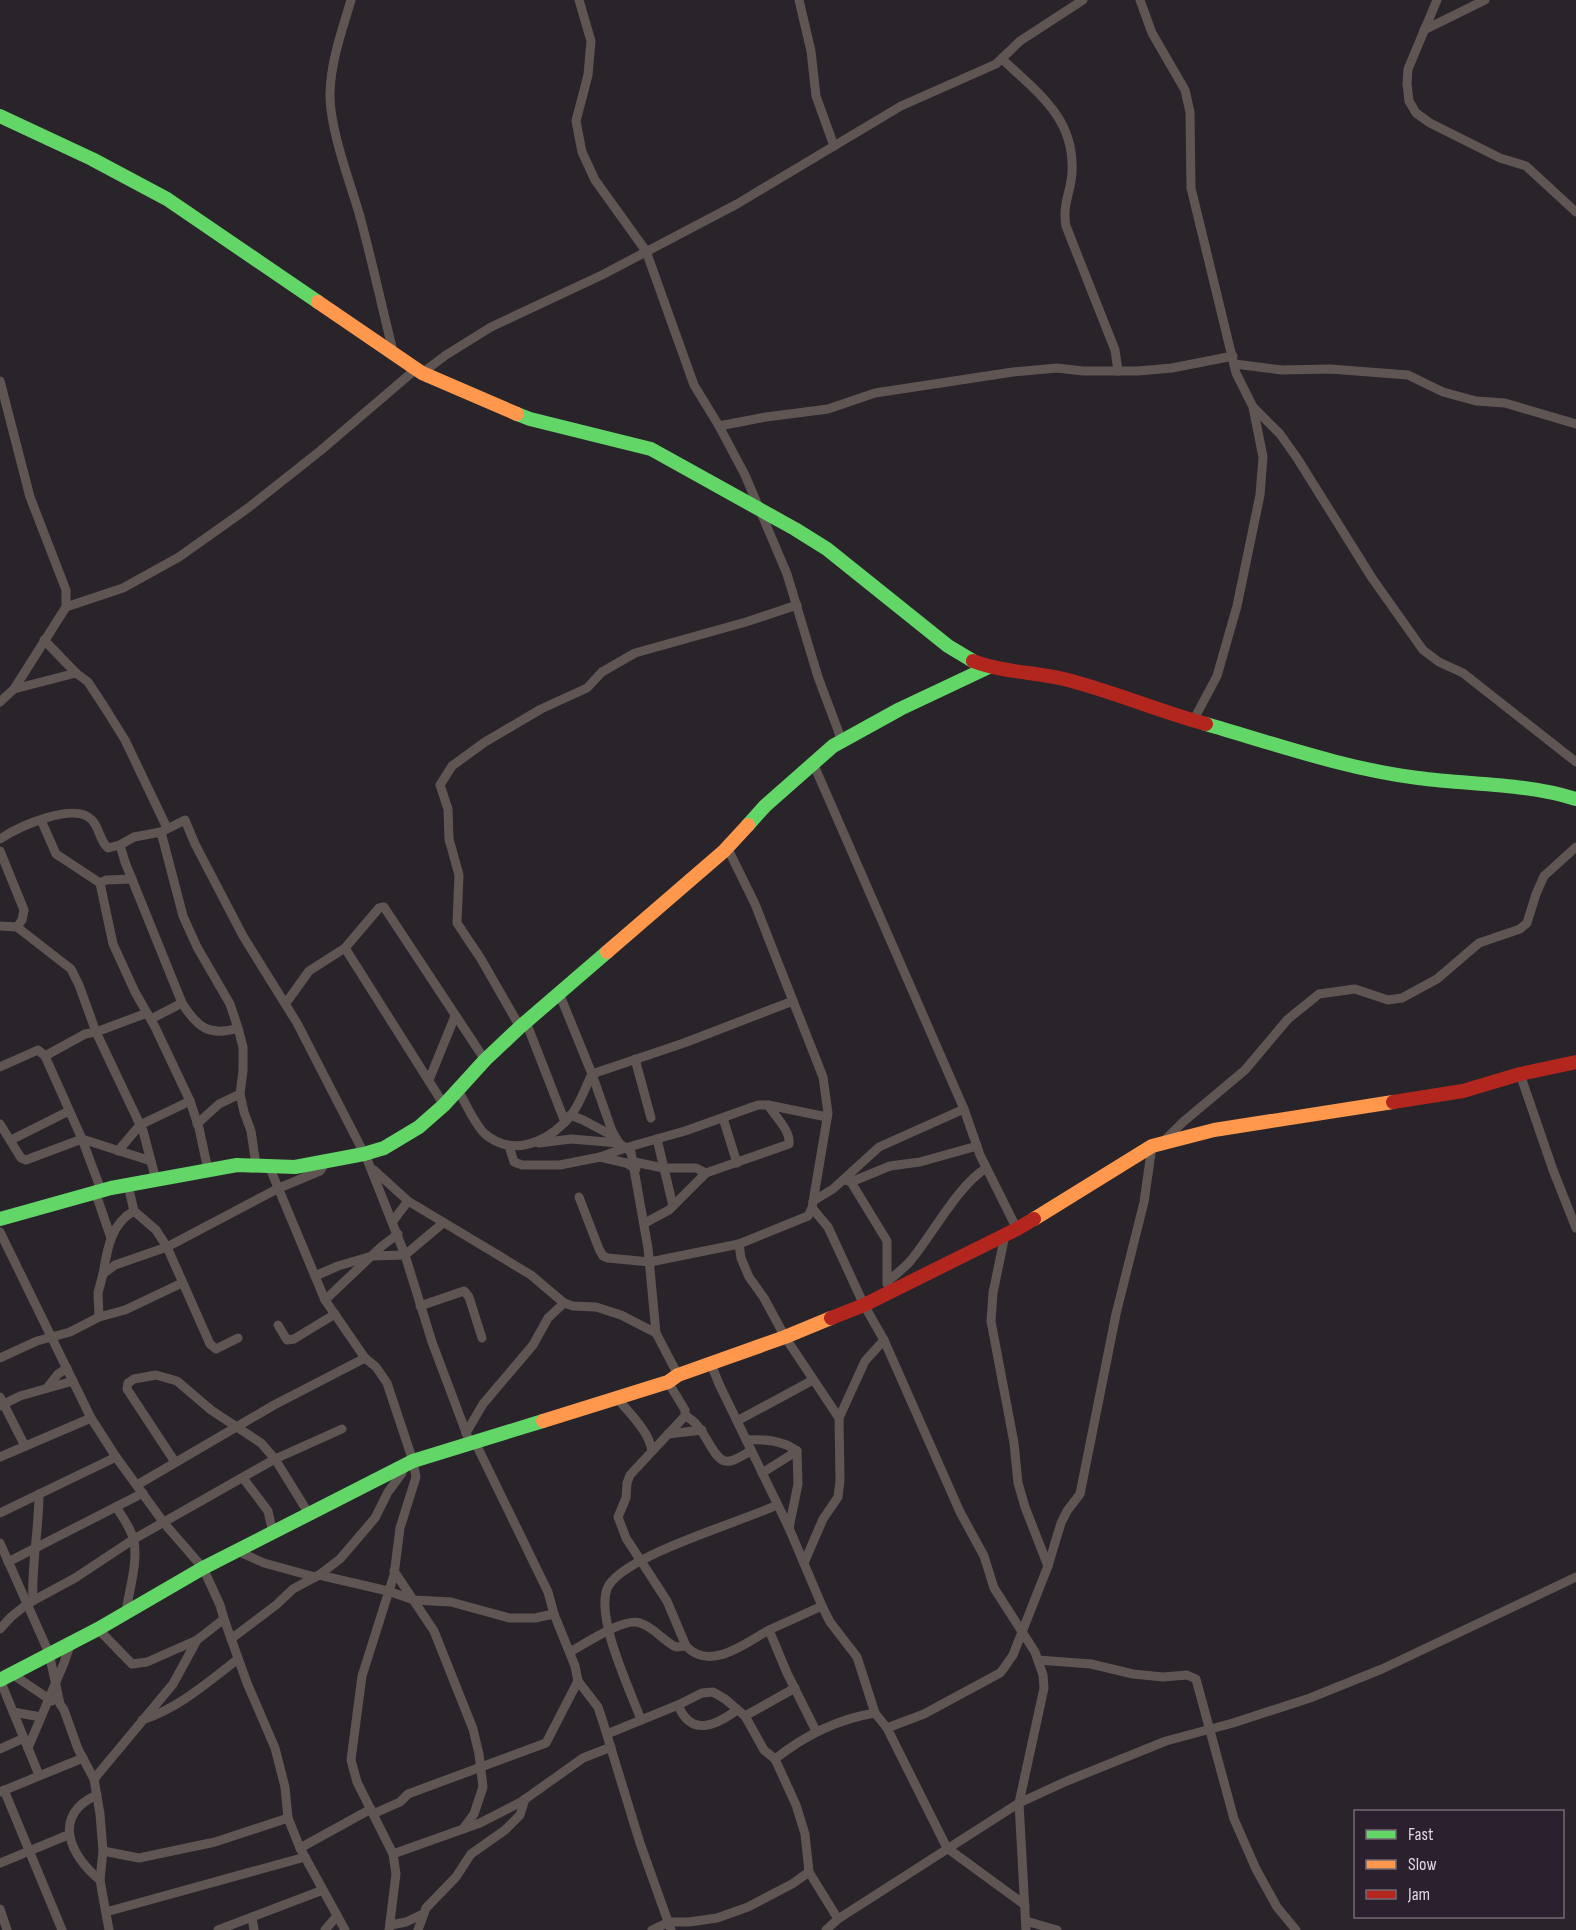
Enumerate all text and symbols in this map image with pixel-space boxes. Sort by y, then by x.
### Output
legend [1354,1810,1564,1918]
text: Fast [1408,1824,1434,1845]
text: Slow [1408,1854,1437,1875]
text: Jam [1407,1884,1430,1905]

